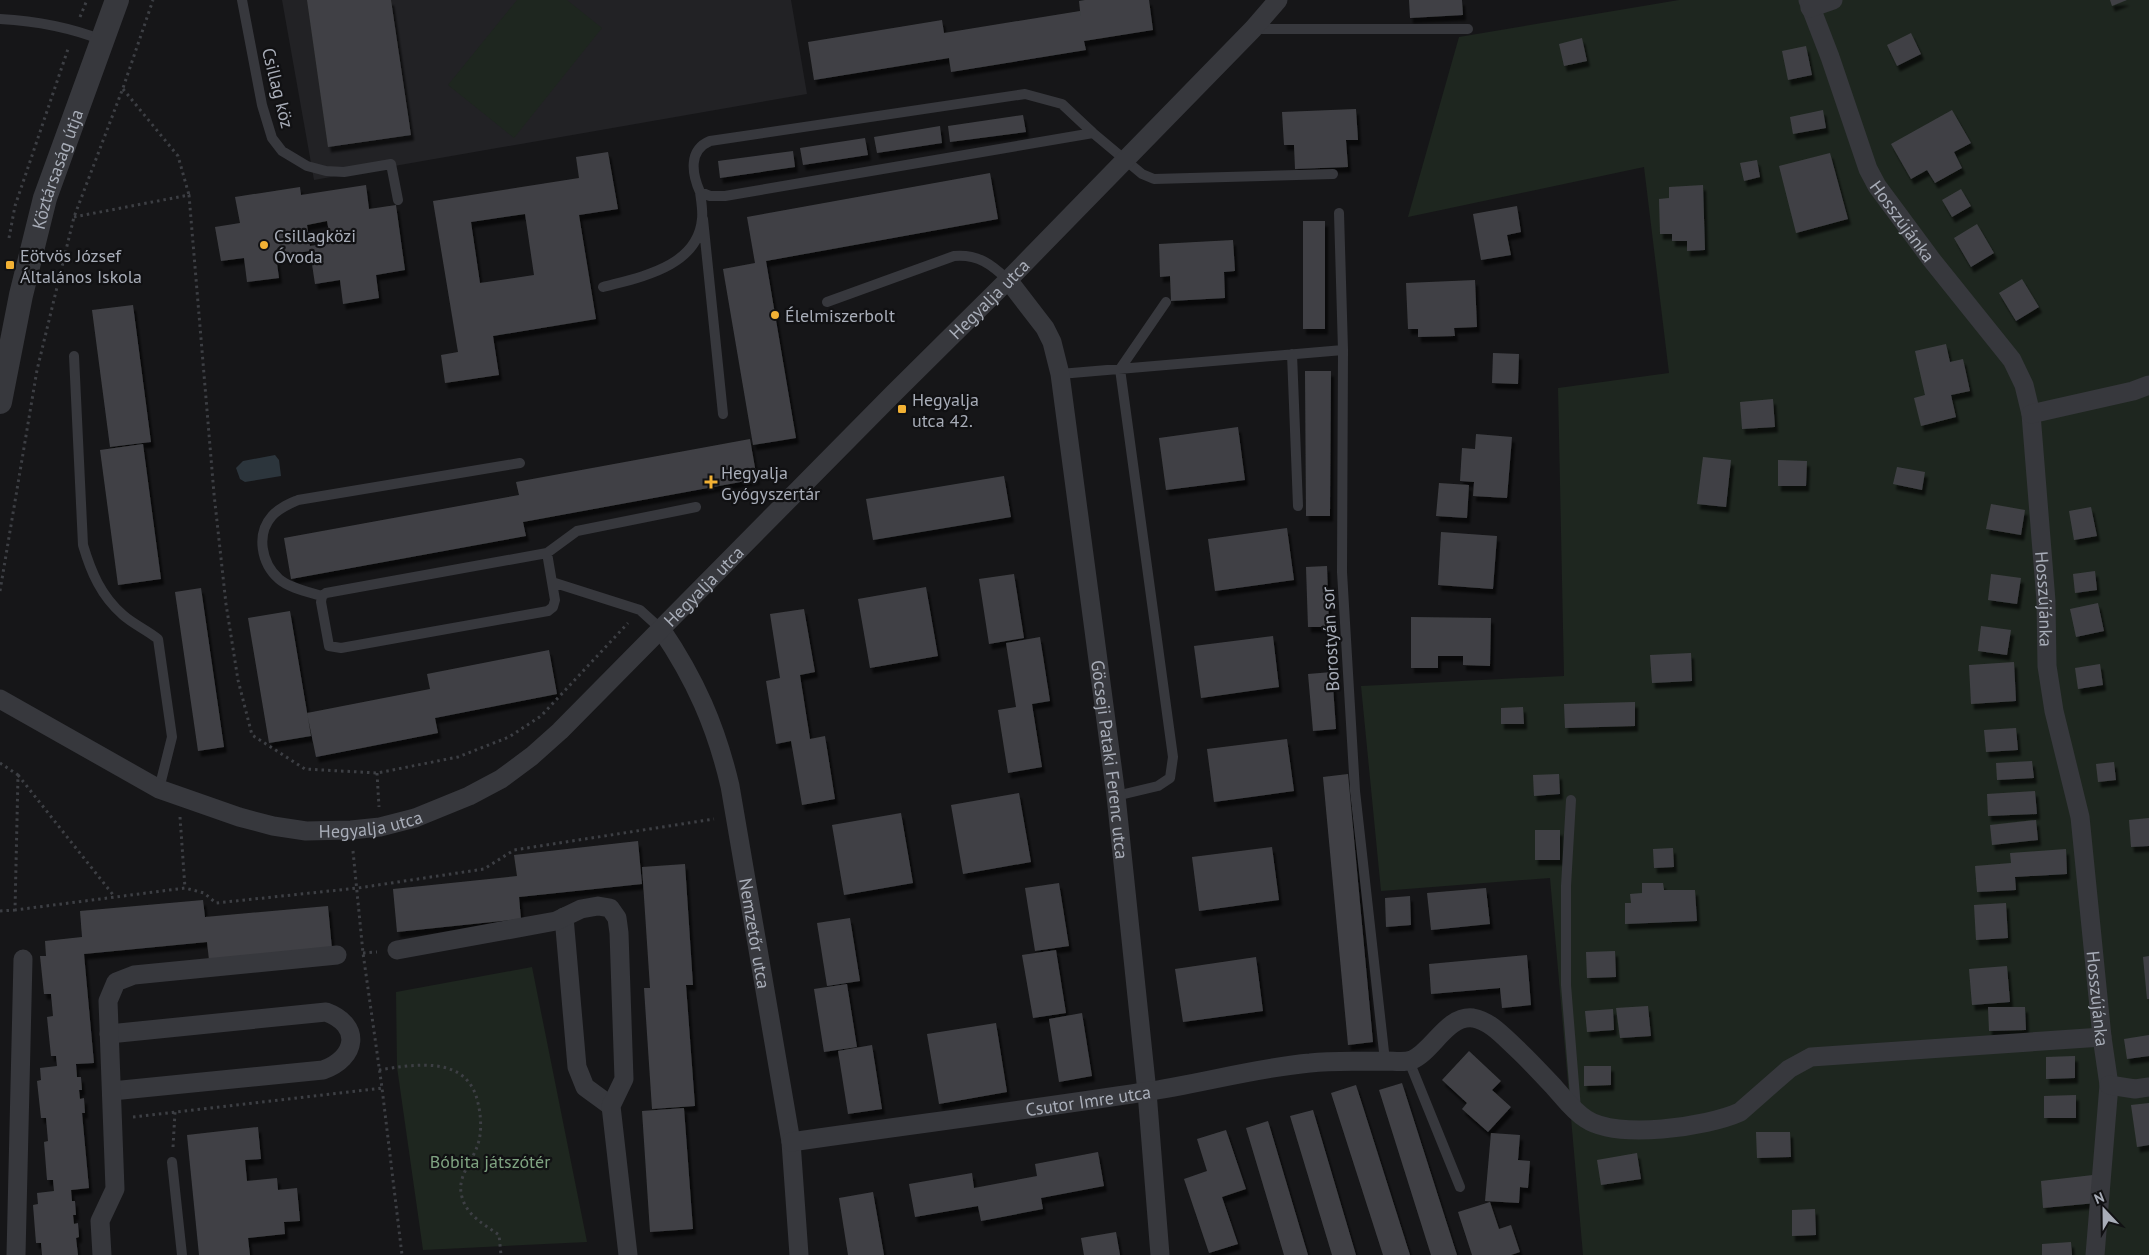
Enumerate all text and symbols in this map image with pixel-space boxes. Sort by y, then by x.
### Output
street label: Csillag köz [257,45,299,131]
street label: Köztársaság útja [26,106,88,232]
street label: Hosszújánka [1865,176,1941,266]
place label: Csillagközi Óvoda [274,224,356,268]
marker: Csillagközi Óvoda [258,239,270,251]
place label: Eötvös József Általános Iskola [20,244,142,288]
street label: Hegyalja utca [944,254,1034,344]
marker: Eötvös József Általános Iskola [4,259,16,271]
place label: Élelmiszerbolt [785,304,895,327]
marker: Élelmiszerbolt [769,309,781,321]
place label: Hegyalja utca 42. [912,388,979,432]
marker: Hegyalja utca 42. [896,403,908,415]
place label: Hegyalja Gyógyszertár [721,461,820,505]
marker: Hegyalja Gyógyszertár [705,476,717,488]
street label: Hegyalja utca [658,541,748,631]
street label: Hosszújánka [2031,550,2058,647]
street label: Borostyán sor [1316,586,1344,692]
street label: Göcseji Pataki Ferenc utca [1087,659,1134,860]
street label: Hegyalja utca [318,805,426,842]
street label: Nemzetőr utca [734,876,776,990]
street label: Hosszújánka [2082,950,2115,1048]
street label: Csutor Imre utca [1024,1080,1152,1121]
park label: Bóbita játszótér [430,1150,550,1173]
north arrow [2079,1185,2129,1235]
text: N [2091,1188,2107,1208]

